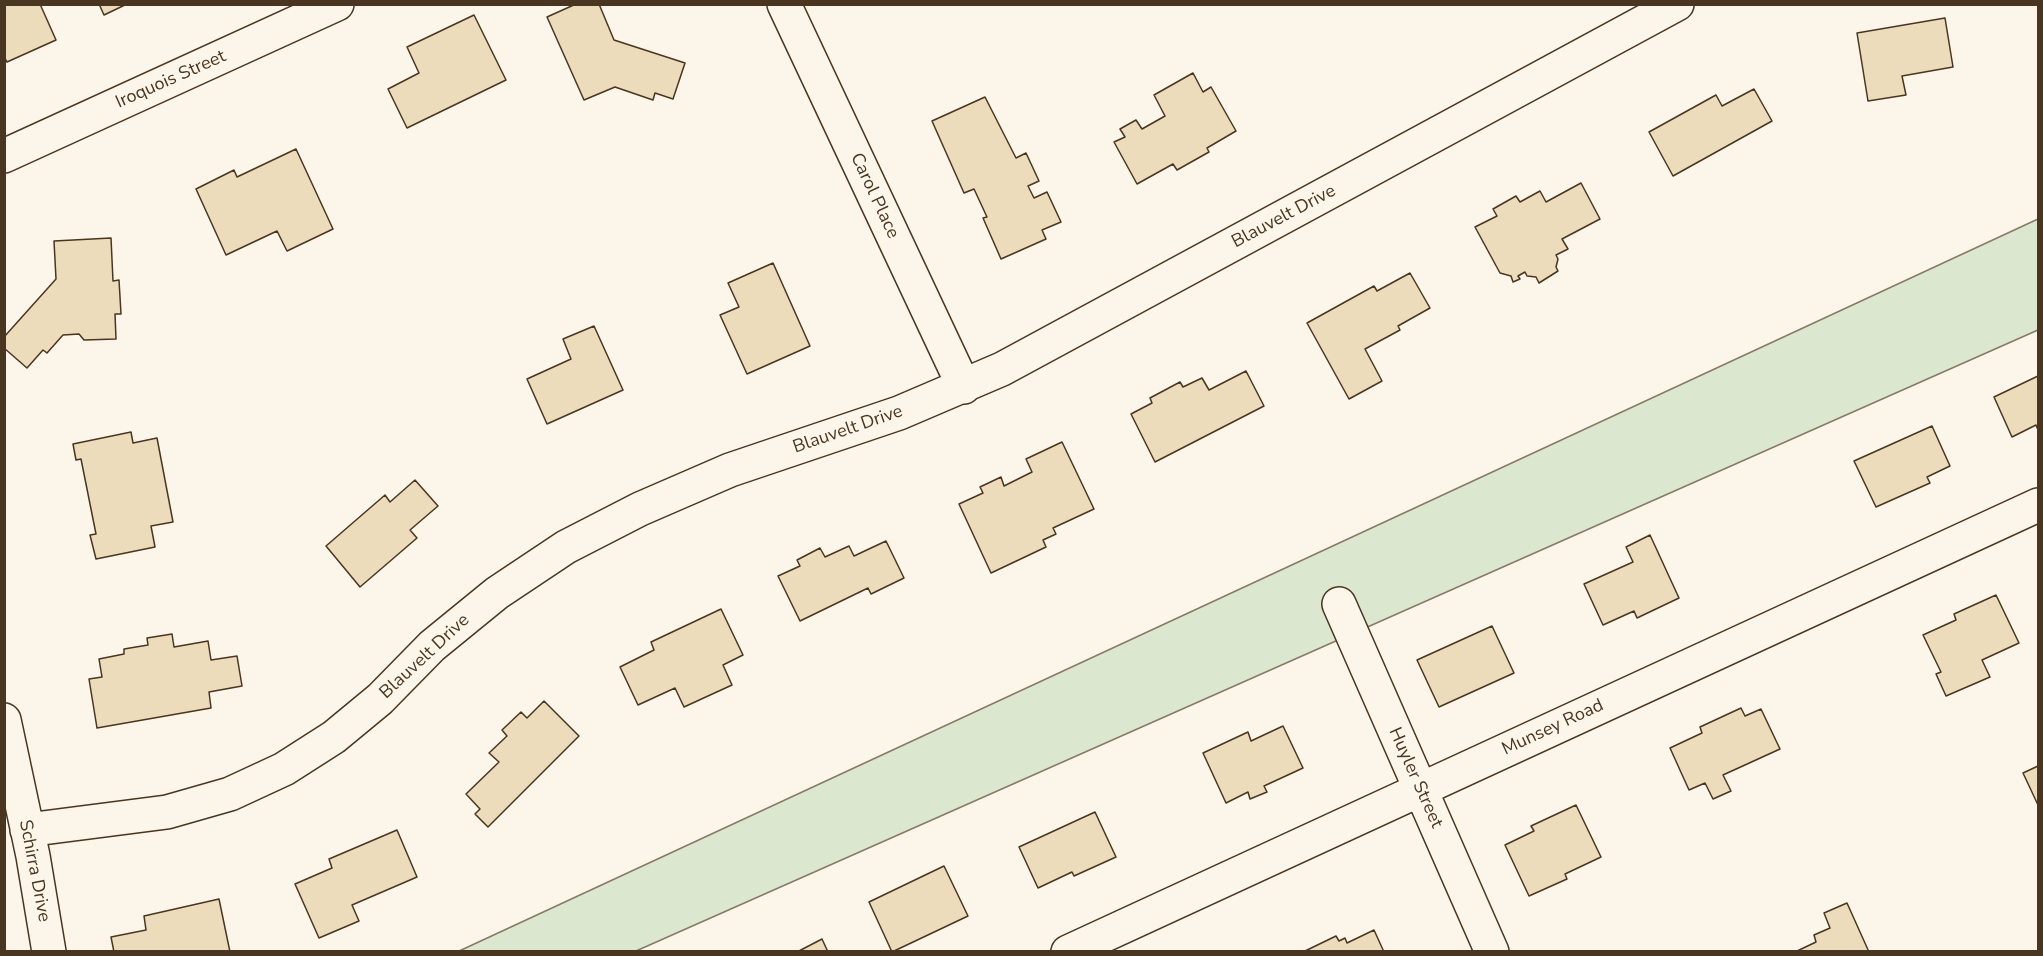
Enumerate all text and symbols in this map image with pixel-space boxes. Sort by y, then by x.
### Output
street label: Iroquois Street [113,46,229,114]
street label: Carol Place [845,150,903,242]
street label: Blauvelt Drive [1228,181,1340,253]
street label: Blauvelt Drive [790,401,906,459]
street label: Blauvelt Drive [376,610,474,704]
street label: Munsey Road [1499,695,1607,761]
street label: Huyler Street [1383,724,1447,832]
street label: Schirra Drive [14,818,54,924]

